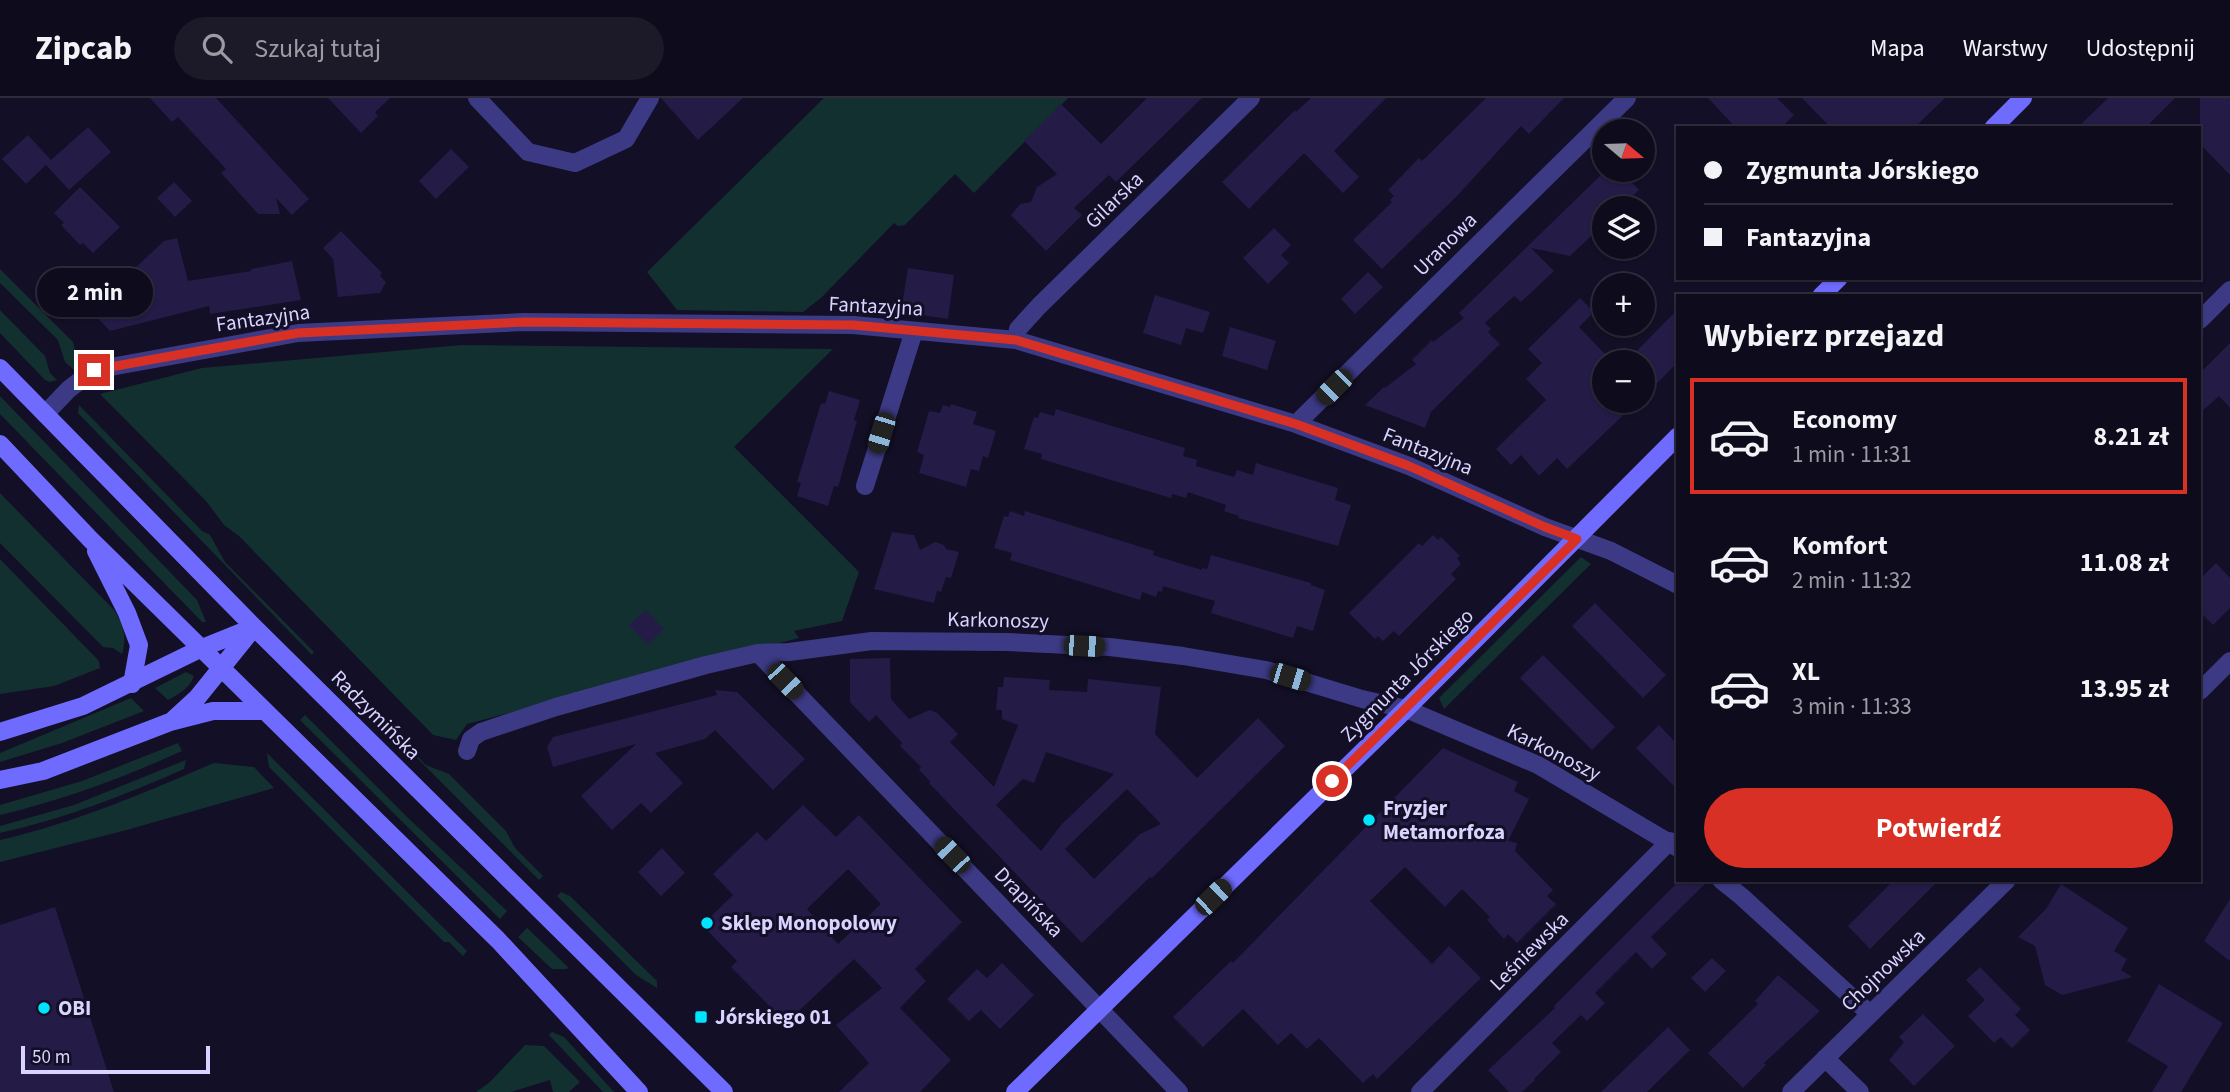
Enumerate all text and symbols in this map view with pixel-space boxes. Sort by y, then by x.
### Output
search box [174,17,664,80]
text: Zipcab [35,25,132,72]
icon: search [198,29,236,67]
text: Szukaj tutaj [254,30,381,67]
text: Mapa [1870,31,1925,66]
text: Warstwy [1963,31,2048,66]
text: Udostępnij [2086,31,2195,66]
north arrow [1592,119,1656,182]
map controls [1592,119,1655,413]
text: Zygmunta Jórskiego [1746,152,1979,189]
street label: Gilarska [1078,165,1150,235]
button: layers [1592,196,1655,259]
street label: Uranowa [1406,205,1484,283]
text: Fantazyjna [1746,219,1871,256]
callout: 2 min [36,268,152,317]
button: + [1592,273,1655,336]
text: 2 min [67,276,123,309]
street label: Fantazyjna [828,289,924,323]
street label: Fantazyjna [214,297,312,339]
text: Wybierz przejazd [1704,313,1944,359]
button: − [1592,350,1655,413]
route end [78,354,110,386]
car [1312,365,1357,409]
text: Economy [1792,401,1897,438]
icon: car [1708,405,1771,468]
car [865,410,898,456]
text: 8.21 zł [2094,418,2169,455]
street label: Fantazyjna [1378,419,1478,483]
text: 1 min · 11:31 [1792,438,1912,471]
text: Komfort [1792,527,1888,564]
icon: car [1708,531,1771,594]
text: 11.08 zł [2080,544,2169,581]
text: 2 min · 11:32 [1792,564,1912,597]
street label: Zygmunta Jórskiego [1333,601,1481,749]
street label: Karkonoszy [947,604,1049,636]
car [1063,634,1106,658]
text: XL [1792,653,1820,690]
icon: car [1708,657,1771,720]
car [763,659,808,703]
car [1267,661,1314,693]
street label: Radzymińska [324,663,428,767]
text: 13.95 zł [2080,670,2169,707]
text: 3 min · 11:33 [1792,690,1912,723]
street label: Karkonoszy [1502,716,1606,789]
route start [1316,765,1348,797]
button: Potwierdź [1704,788,2173,868]
place label: Fryzjer Metamorfoza [1383,793,1505,847]
marker: Fryzjer Metamorfoza [1361,812,1377,828]
car [930,833,975,877]
street label: Drapińska [988,860,1070,944]
car [1191,875,1236,919]
street label: Leśniewska [1483,905,1575,997]
place label: Sklep Monopolowy [721,908,897,938]
marker: Sklep Monopolowy [699,915,715,931]
street label: Chojnowska [1834,922,1932,1018]
place label: OBI [58,993,91,1023]
marker: OBI [36,1000,52,1016]
place label: Jórskiego 01 [715,1002,832,1032]
marker: Jórskiego 01 [693,1009,709,1025]
scale bar [21,1043,210,1075]
text: 50 m [32,1044,70,1071]

